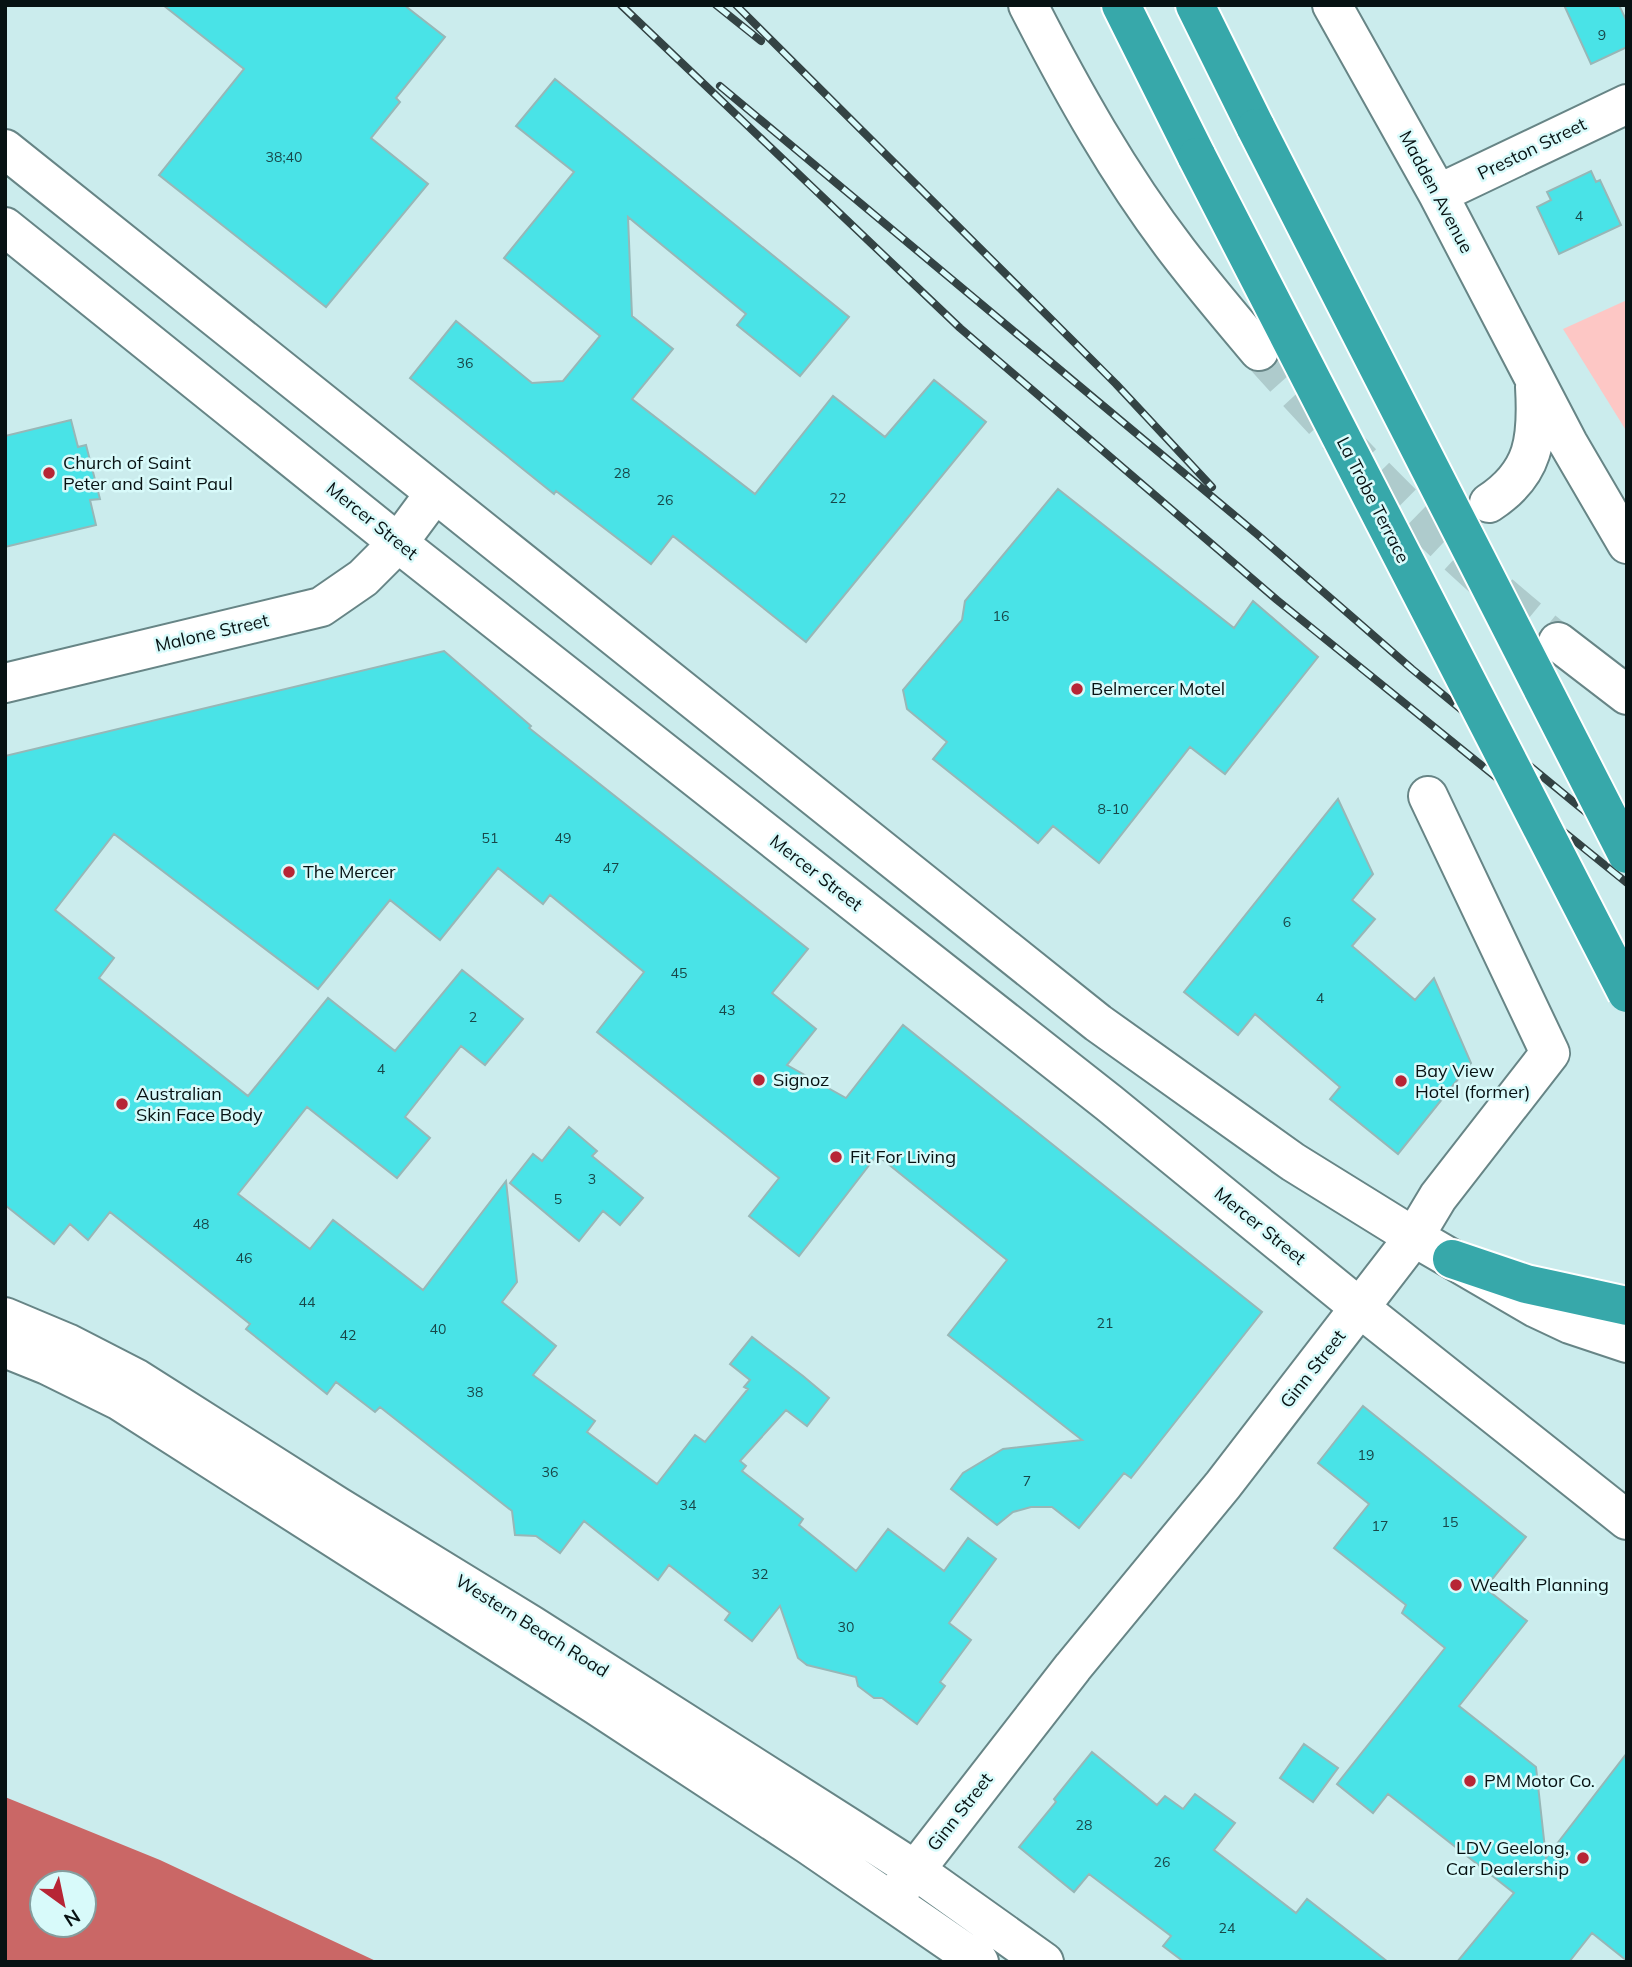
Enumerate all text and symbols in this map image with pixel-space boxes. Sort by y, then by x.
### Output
house number: 9 [1598,26,1606,44]
street label: Preston Street [1474,112,1590,185]
street label: Madden Avenue [1394,127,1478,257]
house number: 38;40 [266,148,302,166]
house number: 4 [1575,207,1584,225]
house number: 36 [457,354,473,372]
street label: La Trobe Terrace [1332,433,1415,567]
place label: Church of Saint Peter and Saint Paul [63,451,233,495]
house number: 28 [614,464,630,482]
marker: Church of Saint Peter and Saint Paul [41,465,57,481]
street label: Mercer Street [322,477,423,565]
house number: 22 [830,489,846,507]
house number: 26 [657,491,673,509]
house number: 16 [993,607,1009,625]
street label: Malone Street [153,608,271,657]
place label: Belmercer Motel [1091,677,1225,700]
marker: Belmercer Motel [1069,681,1085,697]
house number: 8-10 [1097,800,1129,818]
house number: 51 [482,829,498,847]
house number: 49 [555,829,571,847]
street label: Mercer Street [765,829,867,916]
house number: 47 [603,859,619,877]
place label: The Mercer [303,860,396,883]
marker: The Mercer [281,864,297,880]
house number: 6 [1283,913,1291,931]
house number: 45 [671,964,687,982]
house number: 4 [1316,989,1325,1007]
house number: 43 [719,1001,735,1019]
house number: 2 [469,1008,477,1026]
place label: Bay View Hotel (former) [1415,1059,1531,1103]
house number: 4 [377,1060,386,1078]
place label: Signoz [773,1068,829,1091]
marker: Signoz [751,1072,767,1088]
marker: Bay View Hotel (former) [1393,1073,1409,1089]
place label: Australian Skin Face Body [136,1082,263,1126]
marker: Australian Skin Face Body [114,1096,130,1112]
place label: Fit For Living [850,1145,956,1168]
marker: Fit For Living [828,1149,844,1165]
house number: 3 [588,1170,596,1188]
street label: Mercer Street [1210,1182,1311,1270]
house number: 5 [554,1190,562,1208]
house number: 48 [193,1215,209,1233]
house number: 46 [236,1249,252,1267]
house number: 44 [299,1293,316,1311]
house number: 21 [1097,1314,1113,1332]
house number: 40 [430,1320,446,1338]
street label: Ginn Street [1275,1325,1350,1412]
house number: 42 [340,1326,356,1344]
house number: 38 [467,1383,483,1401]
house number: 19 [1358,1446,1374,1464]
house number: 36 [542,1463,558,1481]
house number: 7 [1023,1472,1031,1490]
house number: 34 [680,1496,697,1514]
house number: 15 [1442,1513,1458,1531]
house number: 17 [1372,1517,1388,1535]
house number: 32 [752,1565,768,1583]
street label: Western Beach Road [451,1569,613,1682]
place label: Wealth Planning [1470,1573,1609,1596]
marker: Wealth Planning [1448,1577,1464,1593]
house number: 30 [838,1618,854,1636]
street label: Ginn Street [922,1768,997,1855]
place label: PM Motor Co. [1484,1769,1595,1792]
marker: PM Motor Co. [1462,1773,1478,1789]
house number: 28 [1076,1816,1092,1834]
place label: LDV Geelong, Car Dealership [1446,1836,1569,1880]
marker: LDV Geelong, Car Dealership [1575,1850,1591,1866]
house number: 26 [1154,1853,1170,1871]
north arrow [28,1869,98,1939]
text: N [60,1904,85,1932]
house number: 24 [1219,1919,1236,1937]

